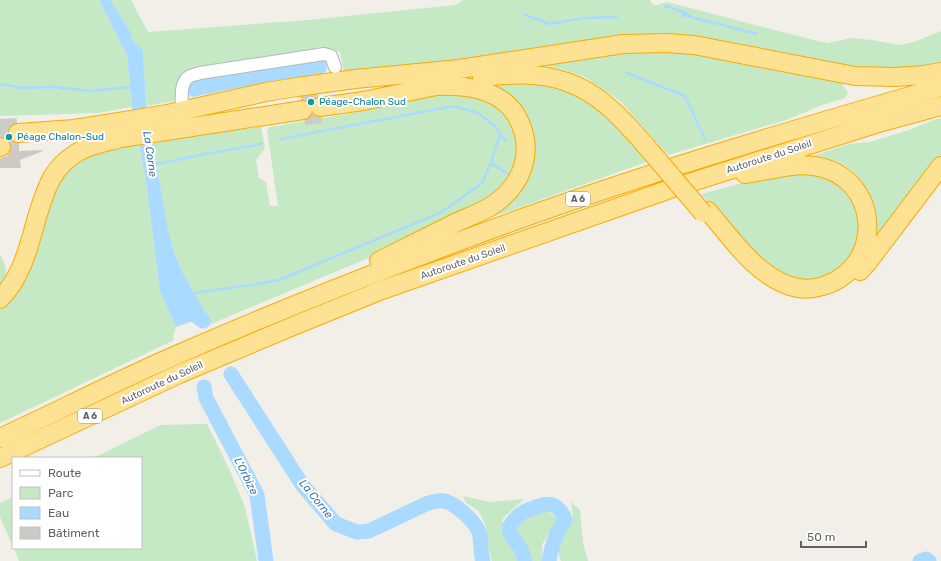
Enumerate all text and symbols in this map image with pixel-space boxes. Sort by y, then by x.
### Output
place label: Péage-Chalon Sud [319,96,406,108]
marker: Péage-Chalon Sud [306,97,316,107]
water label: La Corne [140,130,160,178]
place label: Péage Chalon-Sud [17,131,104,143]
marker: Péage Chalon-Sud [4,132,14,142]
street label: Autoroute du Soleil [725,138,813,176]
road number: A 6 [566,192,590,206]
street label: Autoroute du Soleil [419,242,507,282]
street label: Autoroute du Soleil [119,359,205,407]
road number: A 6 [78,409,102,423]
water label: L'Orbize [231,455,261,497]
legend [12,457,142,549]
text: Route [48,466,82,480]
water label: La Corne [296,477,336,521]
text: Parc [48,486,74,500]
text: Eau [48,506,69,520]
scale bar [801,523,866,549]
text: Bâtiment [48,526,100,540]
text: 50 m [807,530,835,544]

